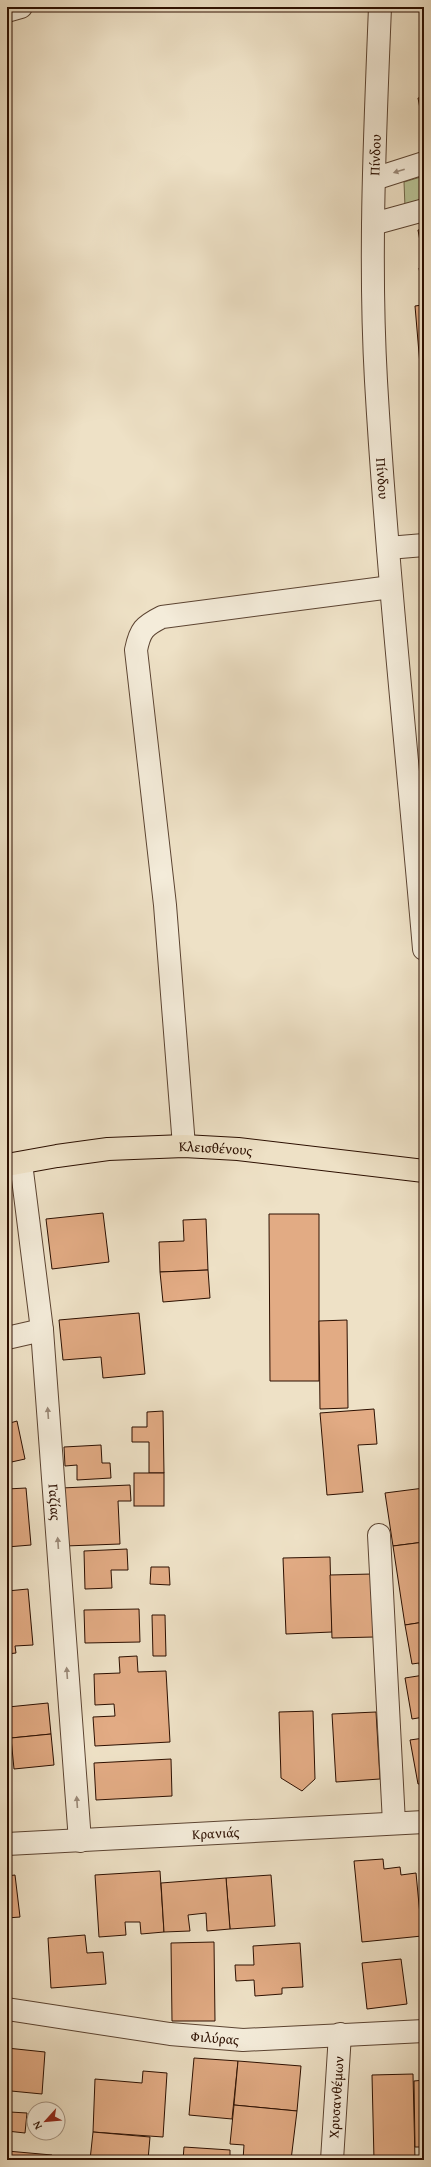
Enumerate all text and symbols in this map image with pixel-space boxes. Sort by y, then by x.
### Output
street label: Πίνδου [364,134,386,176]
one-way arrow [392,168,404,174]
street label: Πίνδου [371,457,394,500]
street label: Κλεισθένους [178,1136,254,1161]
one-way arrow [44,1407,51,1419]
street label: Γαζίας [43,1483,66,1521]
one-way arrow [54,1537,61,1549]
one-way arrow [64,1667,71,1679]
one-way arrow [73,1796,80,1808]
street label: Κρανιάς [191,1822,240,1844]
street label: Φιλύρας [190,2026,240,2050]
street label: Χρυσανθέμων [323,2055,349,2139]
north arrow [26,2101,66,2141]
text: N [28,2118,46,2132]

